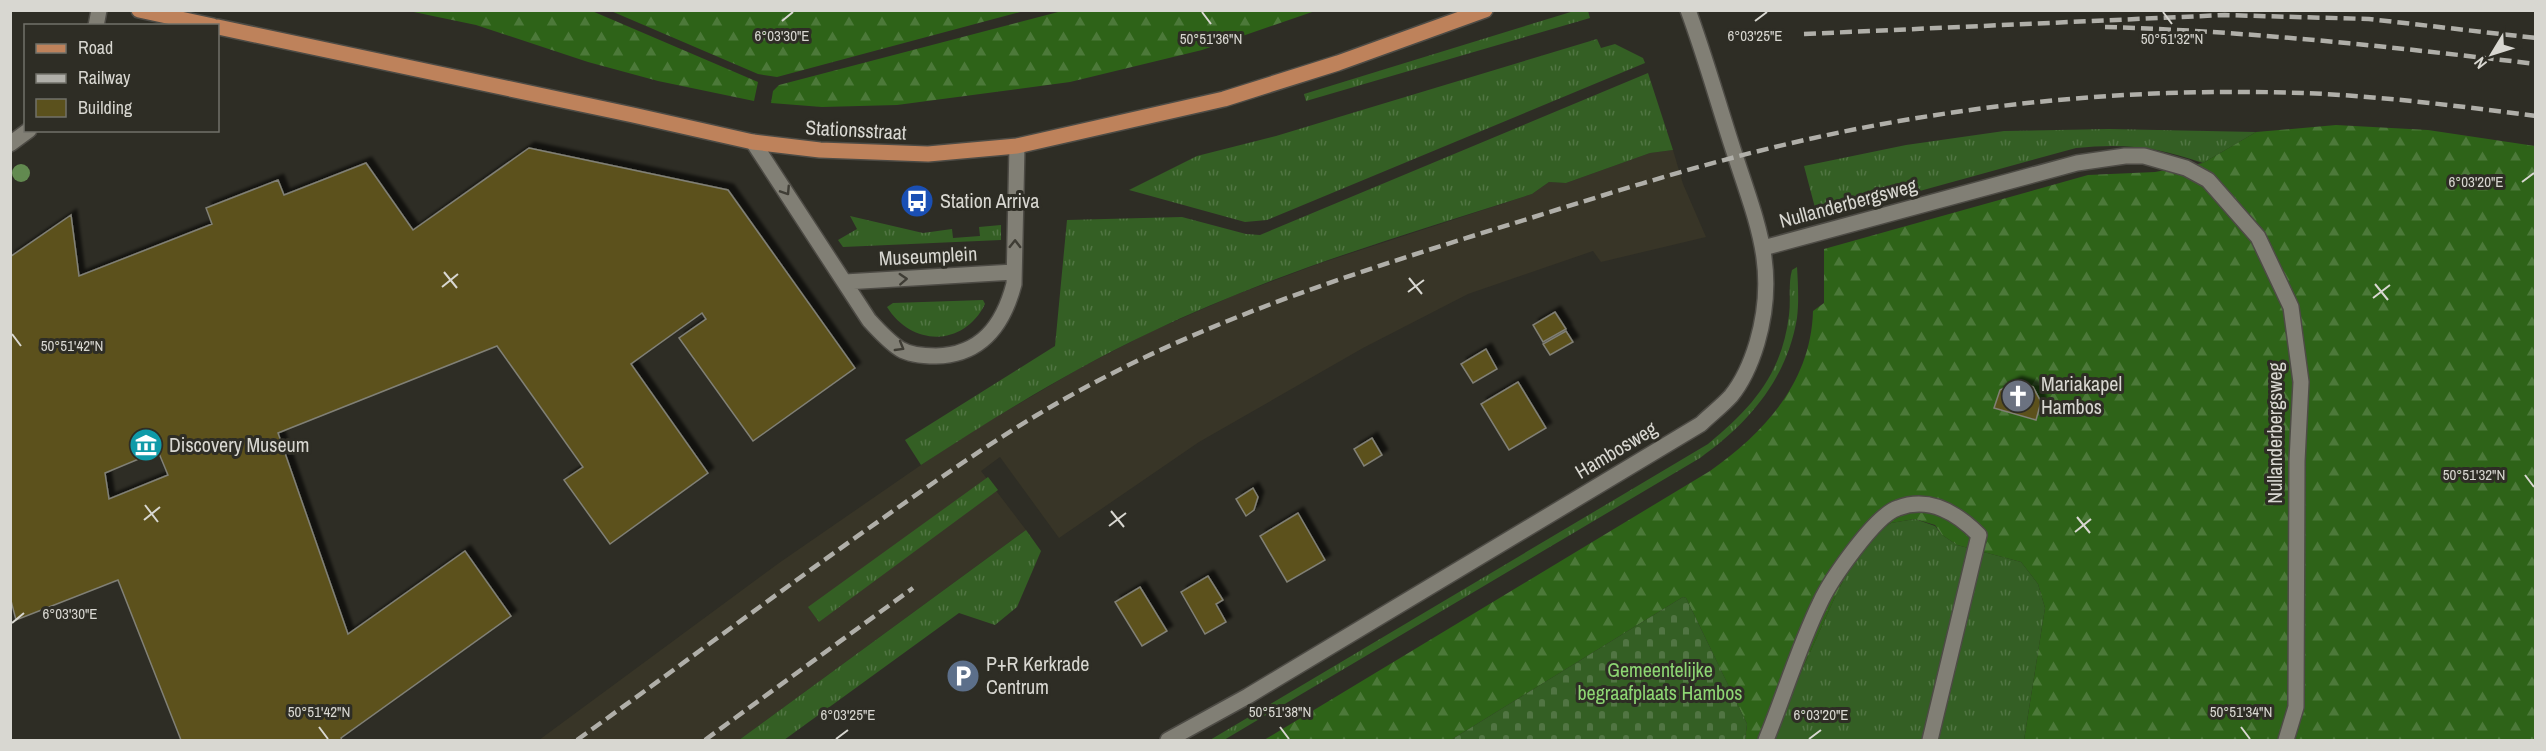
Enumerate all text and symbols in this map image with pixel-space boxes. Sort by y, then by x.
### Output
legend [24,24,219,132]
north arrow [2462,24,2522,84]
text: 6°03'30"E [754,25,810,46]
text: 6°03'25"E [1727,25,1783,46]
text: 50°51'36"N [1180,28,1242,49]
text: 50°51'32"N [2141,28,2203,49]
text: Road [78,35,113,60]
text: N [2469,53,2492,74]
text: Railway [78,65,131,90]
text: Building [78,95,133,120]
street label: Stationsstraat [805,113,908,146]
street label: Nullanderbergsweg [1776,171,1920,234]
text: 6°03'20"E [2448,171,2504,192]
bus stop icon: Station Arriva [899,183,935,219]
one-way arrow [779,184,790,195]
place label: Station Arriva [940,187,1039,214]
street label: Museumplein [878,239,978,272]
one-way arrow [1008,239,1021,248]
one-way arrow [899,273,908,286]
text: 50°51'42"N [41,335,103,356]
one-way arrow [894,340,904,351]
street label: Nullanderbergsweg [2261,362,2288,504]
place label: Mariakapel Hambos [2041,370,2122,420]
church icon: Mariakapel Hambos [2000,378,2036,414]
street label: Hambosweg [1570,415,1662,485]
museum icon: Discovery Museum [128,427,164,463]
place label: Discovery Museum [169,431,309,458]
text: 50°51'32"N [2443,464,2505,485]
text: 6°03'30"E [42,603,98,624]
place label: P+R Kerkrade Centrum [986,650,1089,700]
park label: Gemeentelijke begraafplaats Hambos [1578,656,1743,706]
parking icon: P+R Kerkrade Centrum [945,658,981,694]
text: 50°51'42"N [288,701,350,722]
text: 50°51'38"N [1249,701,1311,722]
text: 50°51'34"N [2210,701,2272,722]
text: 6°03'25"E [820,704,876,725]
text: 6°03'20"E [1793,704,1849,725]

